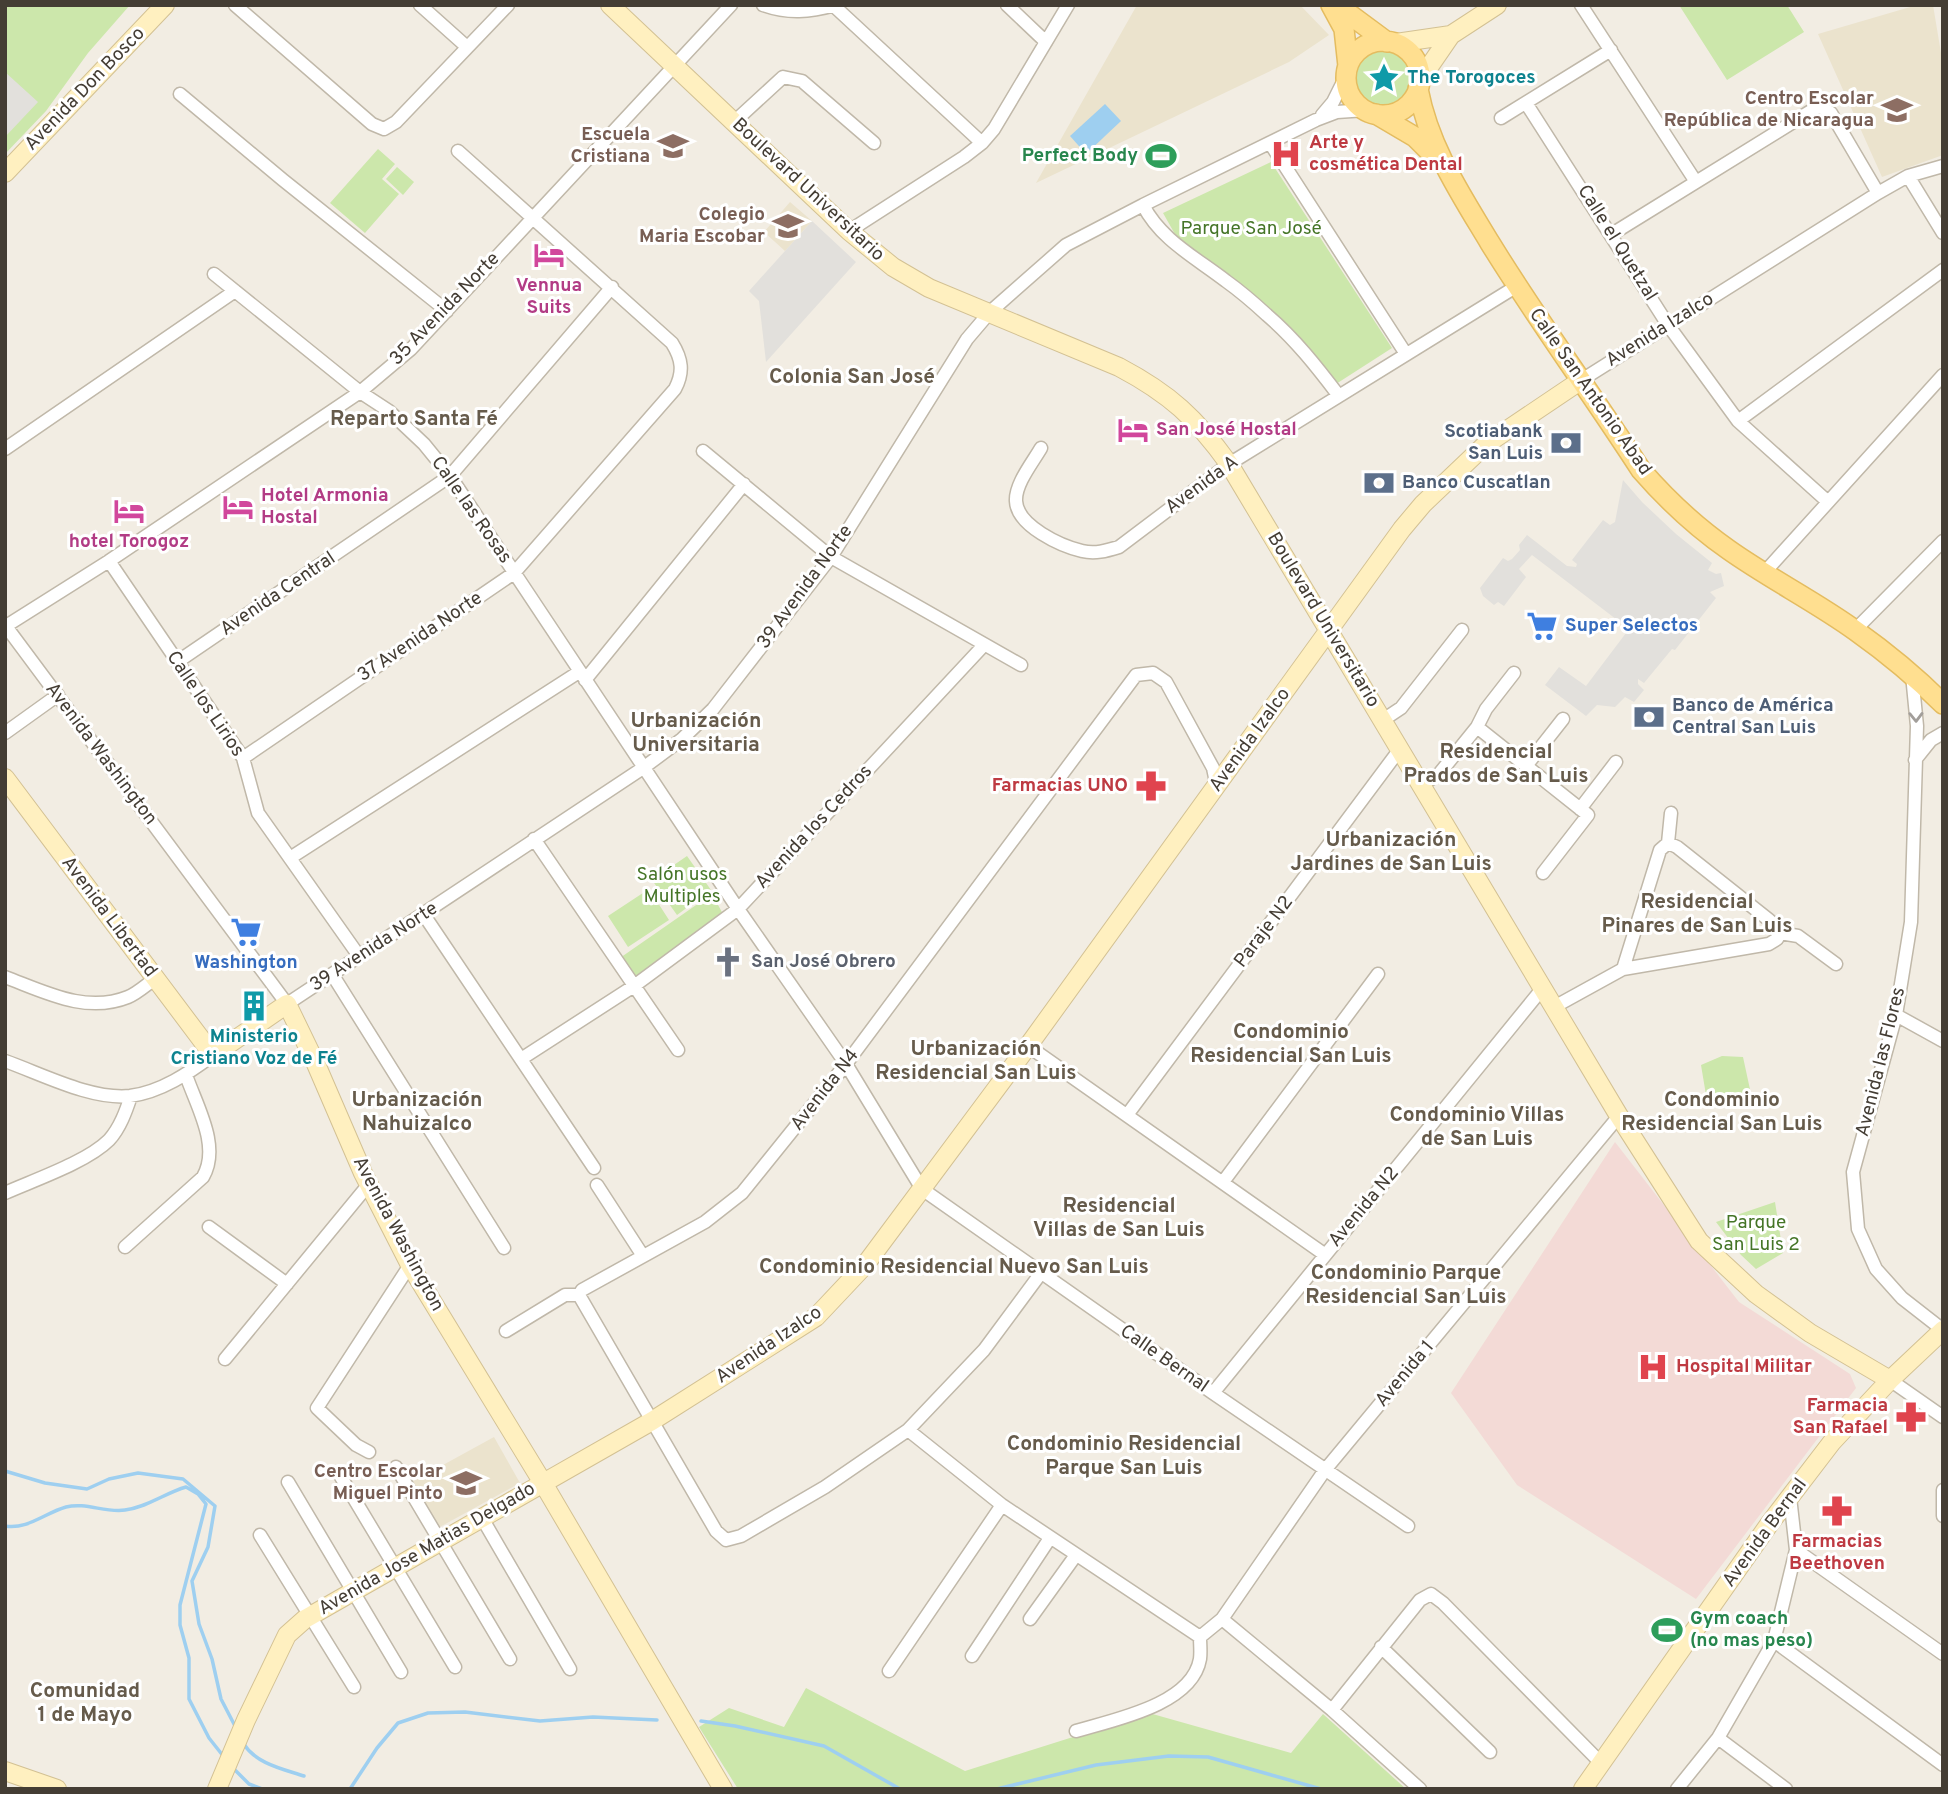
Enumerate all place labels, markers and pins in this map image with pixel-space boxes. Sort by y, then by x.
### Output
place icon: The Torogoces [1367,61,1401,95]
place label: The Torogoces [1407,66,1536,90]
place label: Centro Escolar República de Nicaragua [1664,87,1874,133]
school or university icon: Centro Escolar República de Nicaragua [1880,93,1914,127]
place label: Escuela Cristiana [571,123,650,169]
school or university icon: Escuela Cristiana [656,129,690,163]
place label: Arte y cosmética Dental [1309,131,1463,177]
hospital icon: Arte y cosmética Dental [1269,137,1303,171]
sports icon: Perfect Body [1144,139,1178,173]
place label: Perfect Body [1022,144,1138,168]
place label: Colegio Maria Escobar [639,203,765,249]
school or university icon: Colegio Maria Escobar [771,209,805,243]
hotel icon: Vennua Suits [532,238,566,272]
place label: Vennua Suits [516,274,582,320]
hotel icon: San José Hostal [1116,413,1150,447]
place label: San José Hostal [1156,418,1297,442]
place label: Scotiabank San Luis [1444,420,1543,466]
bank icon: Scotiabank San Luis [1549,426,1583,460]
bank icon: Banco Cuscatlan [1362,466,1396,500]
place label: Banco Cuscatlan [1402,471,1551,495]
place label: Hotel Armonia Hostal [261,484,389,530]
hotel icon: Hotel Armonia Hostal [221,490,255,524]
hotel icon: hotel Torogoz [112,494,146,528]
place label: hotel Torogoz [69,530,189,554]
supermarket icon: Super Selectos [1525,609,1559,643]
place label: Super Selectos [1565,614,1698,638]
place label: Banco de América Central San Luis [1672,694,1834,740]
bank icon: Banco de América Central San Luis [1632,700,1666,734]
pharmacy icon: Farmacias UNO [1134,769,1168,803]
place label: Farmacias UNO [992,774,1128,798]
supermarket icon: Washington [229,915,263,949]
church icon: San José Obrero [711,945,745,979]
place label: San José Obrero [751,950,896,974]
place label: Washington [194,951,298,975]
building icon: Ministerio Cristiano Voz de Fé [237,989,271,1023]
place label: Ministerio Cristiano Voz de Fé [171,1025,337,1071]
hospital icon: Hospital Militar [1636,1350,1670,1384]
place label: Hospital Militar [1676,1355,1812,1379]
place label: Farmacia San Rafael [1793,1394,1888,1440]
pharmacy icon: Farmacia San Rafael [1894,1400,1928,1434]
place label: Centro Escolar Miguel Pinto [314,1460,443,1506]
school or university icon: Centro Escolar Miguel Pinto [449,1466,483,1500]
pharmacy icon: Farmacias Beethoven [1820,1494,1854,1528]
place label: Farmacias Beethoven [1789,1530,1885,1576]
place label: Gym coach (no mas peso) [1690,1607,1813,1653]
sports icon: Gym coach (no mas peso) [1650,1613,1684,1647]

